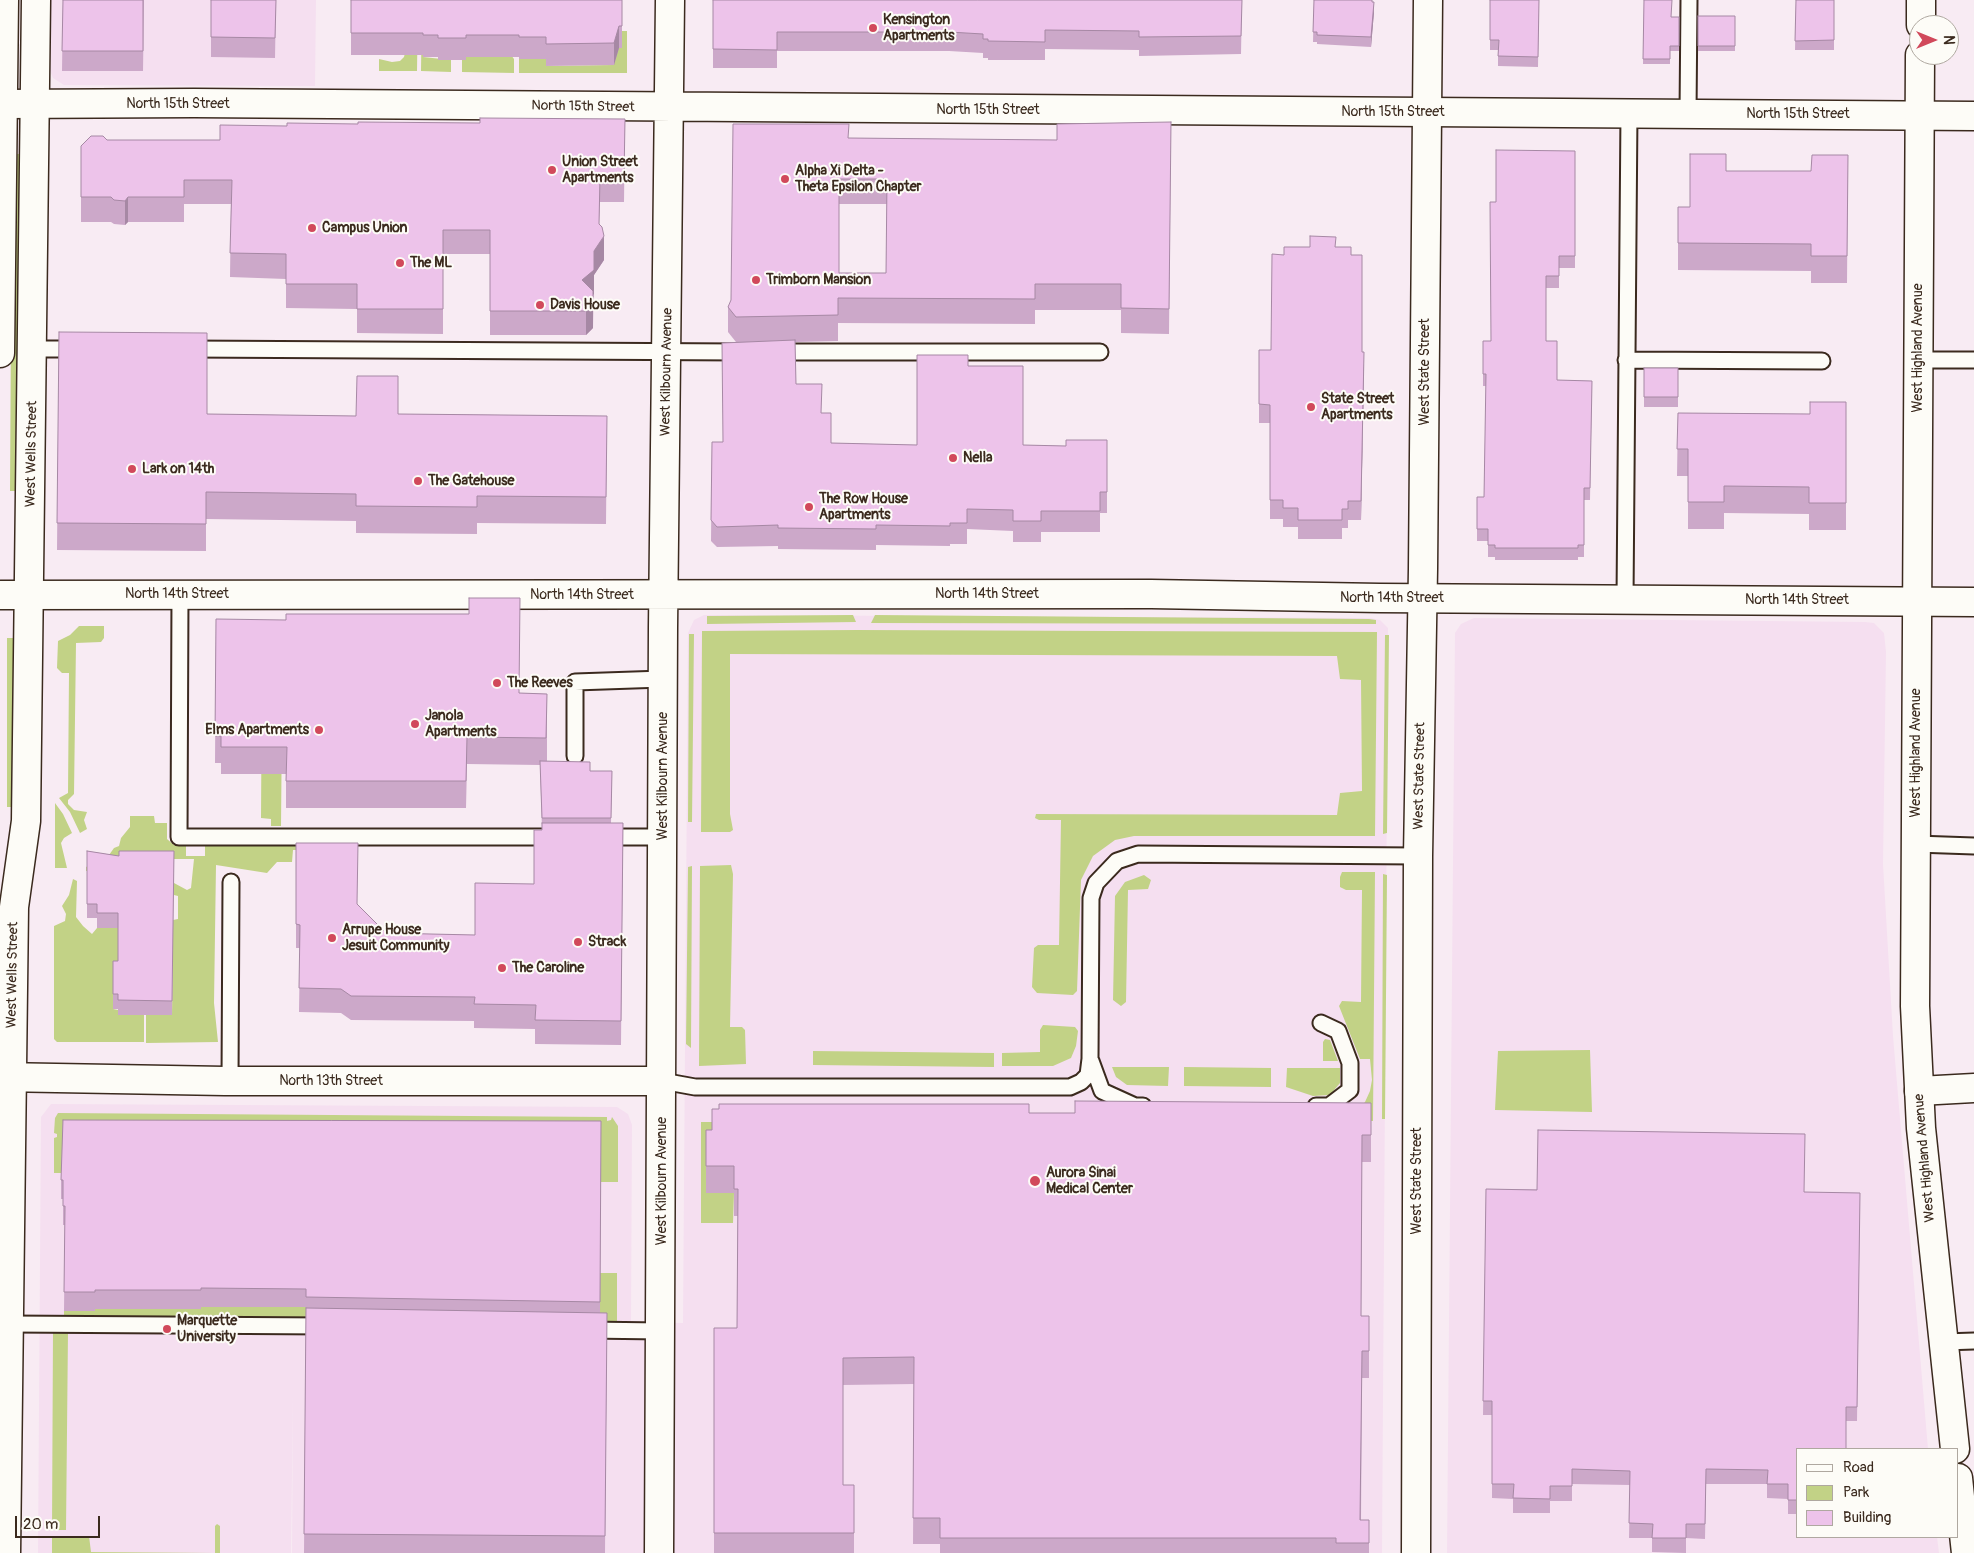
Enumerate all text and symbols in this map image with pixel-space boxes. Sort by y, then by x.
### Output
place label: Kensington Apartments [883,12,955,44]
north arrow [1909,15,1959,65]
marker: Kensington Apartments [867,22,879,34]
text: N [1940,35,1957,45]
street label: North 15th Street [126,96,230,112]
street label: North 15th Street [531,98,635,116]
street label: North 15th Street [936,102,1040,118]
street label: North 15th Street [1341,104,1445,120]
street label: North 15th Street [1746,106,1850,122]
place label: Union Street Apartments [562,154,638,186]
place label: Alpha Xi Delta - Theta Epsilon Chapter [795,163,922,196]
marker: Union Street Apartments [546,164,558,176]
marker: Alpha Xi Delta - Theta Epsilon Chapter [779,173,791,185]
place label: Campus Union [322,220,408,236]
marker: Campus Union [306,222,318,234]
place label: The ML [410,255,452,271]
marker: The ML [394,257,406,269]
place label: Trimborn Mansion [766,272,871,288]
marker: Trimborn Mansion [750,274,762,286]
street label: West Highland Avenue [1910,283,1926,413]
place label: Davis House [550,297,620,313]
marker: Davis House [534,299,546,311]
street label: West Kilbourn Avenue [657,308,677,436]
street label: West State Street [1417,318,1433,426]
place label: State Street Apartments [1321,391,1394,424]
street label: West Wells Street [23,401,41,507]
marker: State Street Apartments [1305,401,1317,413]
place label: Nella [963,450,993,466]
marker: Nella [947,452,959,464]
place label: Lark on 14th [142,461,214,477]
marker: Lark on 14th [126,463,138,475]
place label: The Gatehouse [428,473,514,489]
marker: The Gatehouse [412,475,424,487]
place label: The Row House Apartments [819,491,908,524]
marker: The Row House Apartments [803,501,815,513]
street label: North 14th Street [125,586,229,602]
street label: North 14th Street [935,586,1039,602]
street label: North 14th Street [530,587,634,603]
street label: North 14th Street [1340,590,1444,606]
street label: North 14th Street [1745,592,1849,608]
place label: The Reeves [507,675,573,691]
marker: The Reeves [491,677,503,689]
street label: West Highland Avenue [1908,688,1924,818]
place label: Janola Apartments [425,708,497,740]
street label: West Kilbourn Avenue [655,712,671,840]
marker: Janola Apartments [409,718,421,730]
place label: Elms Apartments [205,722,309,738]
street label: West State Street [1411,722,1429,830]
marker: Elms Apartments [313,724,325,736]
street label: West Wells Street [4,922,22,1028]
place label: Arrupe House Jesuit Community [342,922,449,954]
marker: Arrupe House Jesuit Community [326,932,338,944]
place label: Strack [588,934,626,950]
marker: Strack [572,936,584,948]
place label: The Caroline [512,960,584,976]
marker: The Caroline [496,962,508,974]
street label: North 13th Street [279,1073,383,1089]
street label: West Highland Avenue [1911,1093,1939,1223]
street label: West Kilbourn Avenue [654,1117,670,1245]
street label: West State Street [1409,1127,1425,1235]
place label: Aurora Sinai Medical Center [1046,1165,1133,1198]
marker: Aurora Sinai Medical Center [1028,1174,1042,1188]
place label: Marquette University [177,1313,237,1345]
marker: Marquette University [161,1323,173,1335]
legend [1796,1448,1959,1538]
text: Road [1843,1458,1874,1477]
text: Park [1843,1483,1869,1502]
scale bar [18,1506,102,1538]
text: Building [1843,1508,1891,1527]
text: 20 m [23,1515,58,1534]

